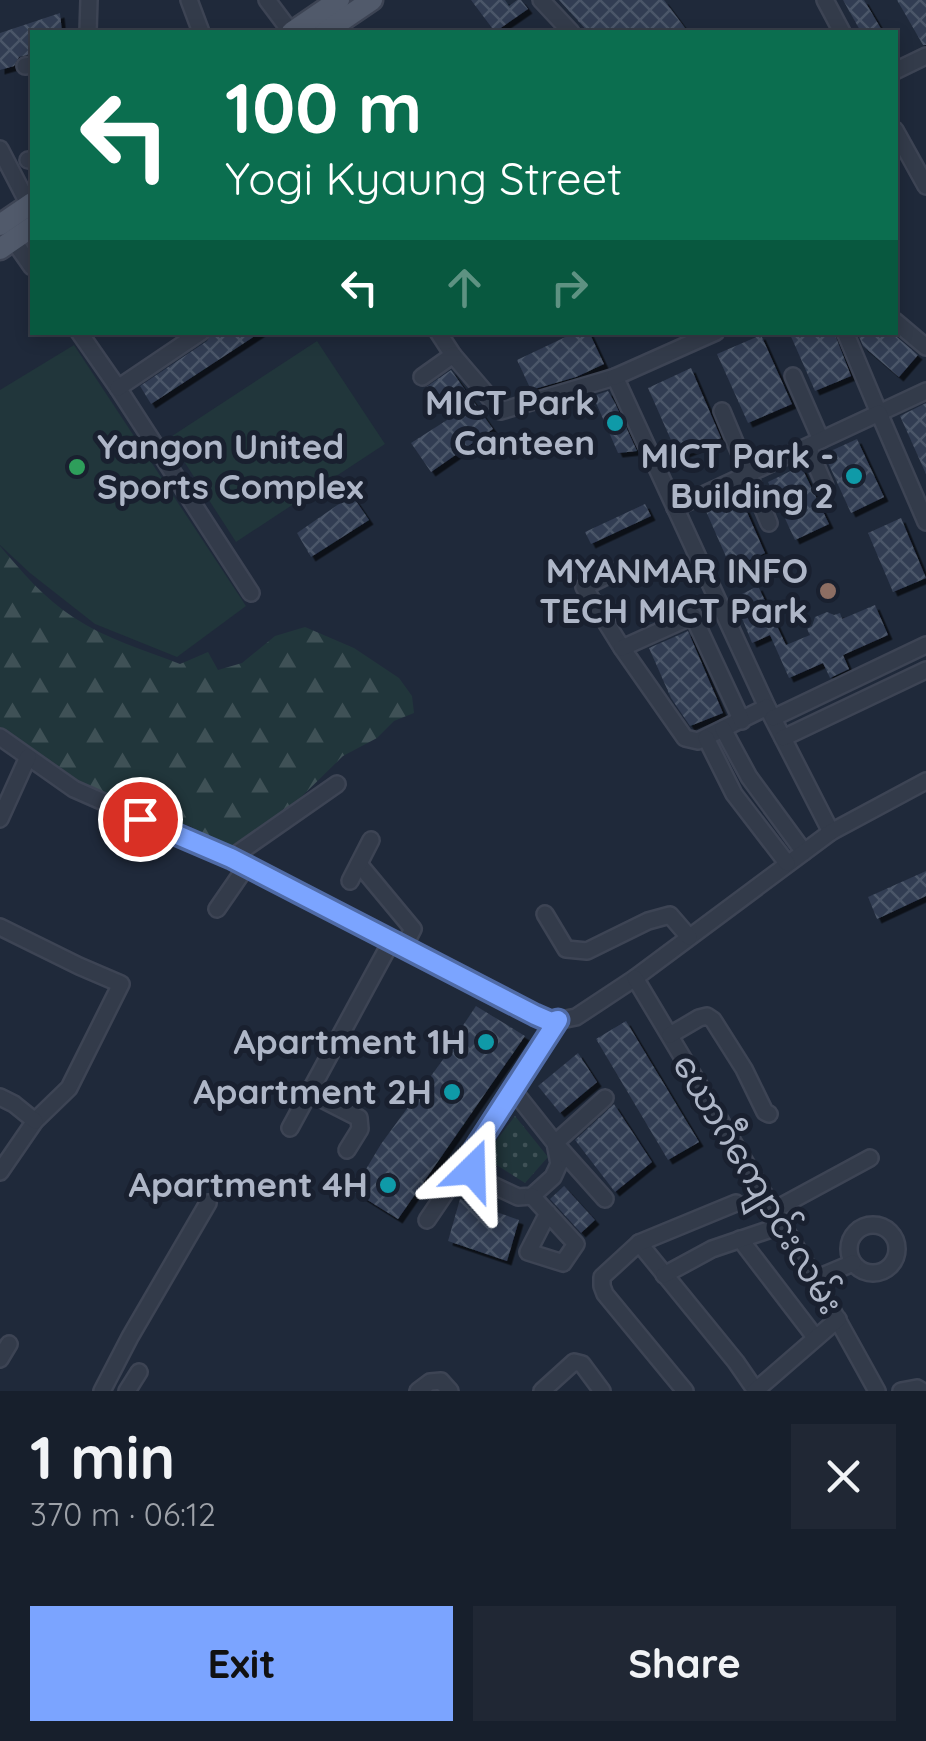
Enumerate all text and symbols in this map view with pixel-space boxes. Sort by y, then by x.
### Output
text: 100 m [225,63,422,151]
icon: left [60,70,190,200]
text: Yogi Kyaung Street [225,150,622,206]
icon: left [332,260,387,315]
icon: ahead [437,260,492,315]
icon: right [542,260,597,315]
place label: MICT Park Canteen [425,380,595,464]
marker: MICT Park Canteen [604,412,626,434]
place label: Yangon United Sports Complex [97,424,363,508]
place label: MICT Park - Building 2 [640,433,834,517]
marker: Yangon United Sports Complex [66,456,88,478]
marker: MICT Park - Building 2 [843,465,865,487]
place label: MYANMAR INFO TECH MICT Park [539,548,808,632]
marker: MYANMAR INFO TECH MICT Park [817,580,839,602]
pin [98,777,183,862]
icon: arrive [113,792,168,847]
place label: Apartment 1H [233,1019,466,1063]
marker: Apartment 1H [475,1031,497,1053]
street label: ယောဂီကျောင်းလမ်း [657,1045,855,1326]
place label: Apartment 2H [193,1069,432,1113]
marker: Apartment 2H [441,1081,463,1103]
position arrow [420,1118,524,1222]
place label: Apartment 4H [129,1162,368,1206]
marker: Apartment 4H [377,1174,399,1196]
text: 1 min [30,1419,175,1494]
button: close [791,1424,896,1529]
text: 370 m · 06:12 [30,1494,216,1534]
button: Exit [30,1606,453,1721]
button: Share [473,1606,896,1721]

